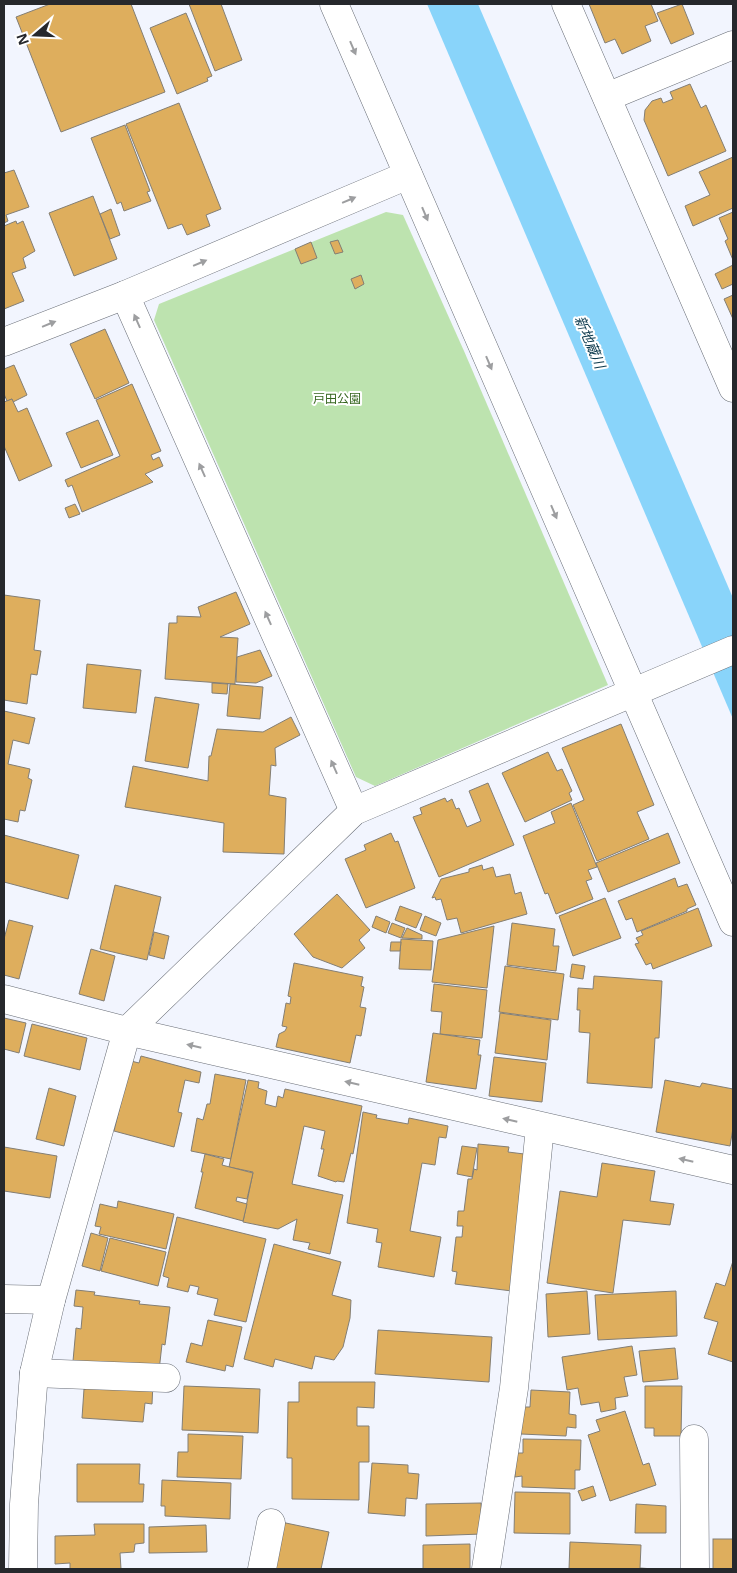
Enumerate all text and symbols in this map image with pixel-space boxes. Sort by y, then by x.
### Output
north arrow [10,10,60,60]
text: N [11,31,33,48]
one-way arrow [349,41,357,56]
one-way arrow [342,195,356,203]
one-way arrow [421,207,429,221]
one-way arrow [192,259,207,266]
water label: 新地蔵川 [571,312,611,373]
one-way arrow [132,314,140,328]
one-way arrow [42,320,56,328]
one-way arrow [486,356,494,370]
park label: 戸田公園 [313,390,361,407]
one-way arrow [198,463,206,477]
one-way arrow [550,505,558,519]
one-way arrow [264,611,272,625]
one-way arrow [330,760,338,774]
one-way arrow [186,1042,201,1050]
one-way arrow [344,1079,359,1087]
one-way arrow [503,1116,518,1124]
one-way arrow [678,1156,693,1164]

